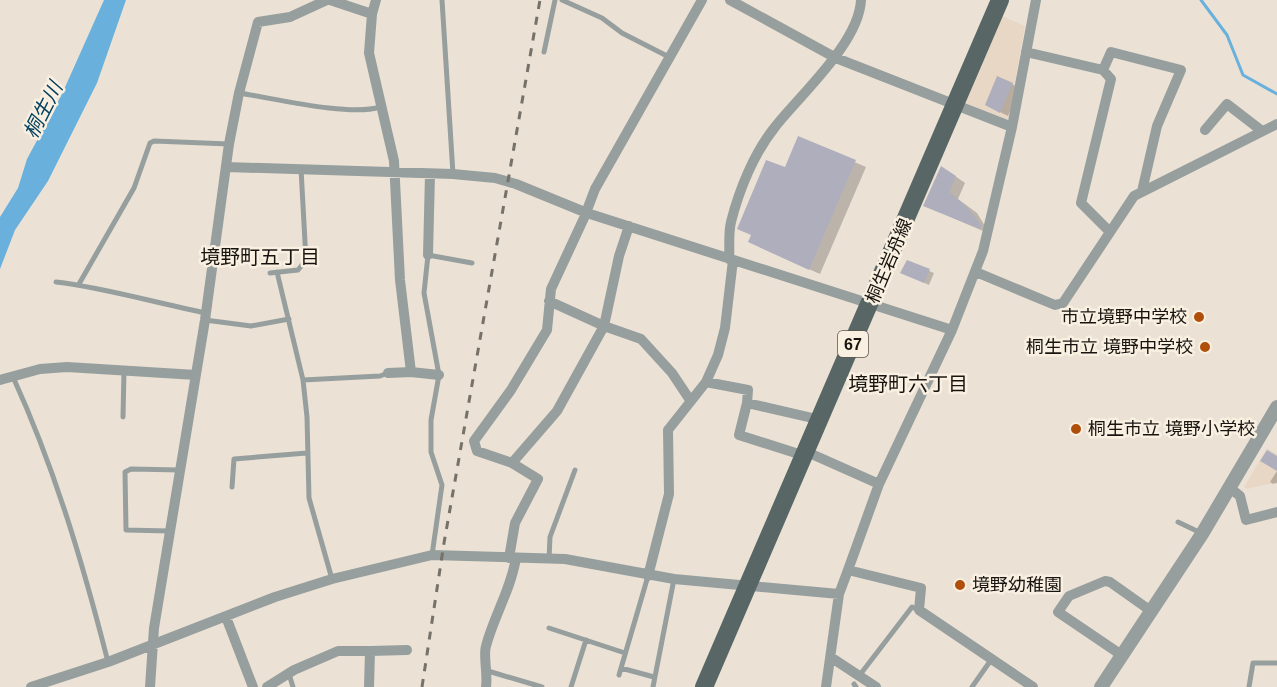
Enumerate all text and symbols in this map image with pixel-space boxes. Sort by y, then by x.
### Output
water label: 桐生川 [20,76,67,142]
street label: 桐生岩舟線 [862,216,916,306]
district label: 境野町五丁目 [200,246,320,268]
place label: 市立境野中学校 [1061,307,1187,327]
marker: 市立境野中学校 [1192,310,1206,324]
road number: 67 [838,331,868,357]
place label: 桐生市立 境野中学校 [1026,337,1193,357]
marker: 桐生市立 境野中学校 [1198,340,1212,354]
district label: 境野町六丁目 [848,373,968,395]
place label: 桐生市立 境野小学校 [1088,419,1255,439]
marker: 桐生市立 境野小学校 [1069,422,1083,436]
place label: 境野幼稚園 [972,575,1062,595]
marker: 境野幼稚園 [953,578,967,592]

